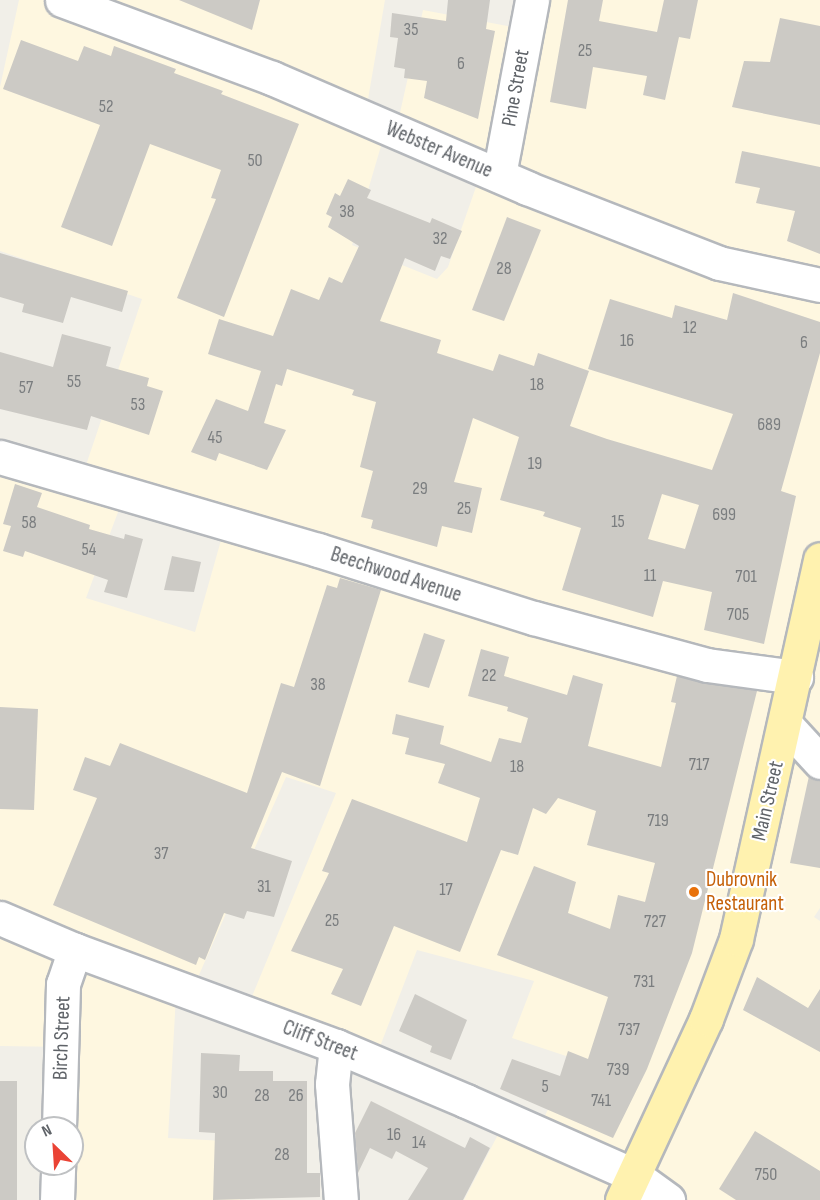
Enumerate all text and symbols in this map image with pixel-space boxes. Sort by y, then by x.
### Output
house number: 35 [404,19,418,41]
house number: 25 [578,40,592,62]
street label: Pine Street [497,47,535,129]
house number: 6 [457,53,465,75]
house number: 52 [99,96,113,118]
street label: Webster Avenue [382,116,496,184]
house number: 50 [247,150,263,172]
house number: 38 [339,201,355,223]
house number: 32 [433,228,447,250]
house number: 28 [496,258,512,280]
house number: 12 [683,317,697,339]
house number: 16 [620,330,634,352]
house number: 6 [800,332,808,354]
house number: 55 [67,371,81,393]
house number: 18 [530,374,544,396]
house number: 57 [19,377,33,399]
house number: 53 [131,394,145,416]
house number: 689 [757,414,781,436]
house number: 45 [208,427,222,449]
house number: 19 [528,453,542,475]
house number: 29 [412,478,428,500]
house number: 25 [457,498,471,520]
house number: 699 [712,504,736,526]
house number: 15 [611,511,625,533]
house number: 58 [21,512,37,534]
house number: 54 [82,539,96,561]
street label: Beechwood Avenue [327,542,465,608]
house number: 11 [644,565,656,587]
house number: 701 [735,566,757,588]
house number: 705 [727,604,749,626]
house number: 22 [482,665,496,687]
house number: 38 [310,674,326,696]
house number: 717 [689,754,709,776]
house number: 18 [510,756,524,778]
street label: Main Street [747,759,789,843]
house number: 719 [647,810,669,832]
house number: 37 [154,843,168,865]
place label: Dubrovnik Restaurant [706,867,784,917]
house number: 31 [257,876,271,898]
house number: 17 [439,879,453,901]
marker: Dubrovnik Restaurant [687,885,701,899]
house number: 25 [325,910,339,932]
house number: 727 [644,911,666,933]
house number: 731 [633,971,655,993]
street label: Birch Street [48,996,76,1080]
street label: Cliff Street [279,1015,361,1067]
house number: 737 [618,1019,640,1041]
house number: 739 [607,1059,629,1081]
house number: 5 [541,1076,549,1098]
house number: 30 [212,1082,228,1104]
house number: 28 [254,1085,270,1107]
house number: 26 [288,1085,304,1107]
house number: 741 [591,1090,611,1112]
north arrow [24,1116,84,1176]
text: N [39,1121,55,1141]
house number: 16 [387,1124,401,1146]
house number: 14 [412,1132,426,1154]
house number: 28 [274,1144,290,1166]
house number: 750 [755,1164,777,1186]

